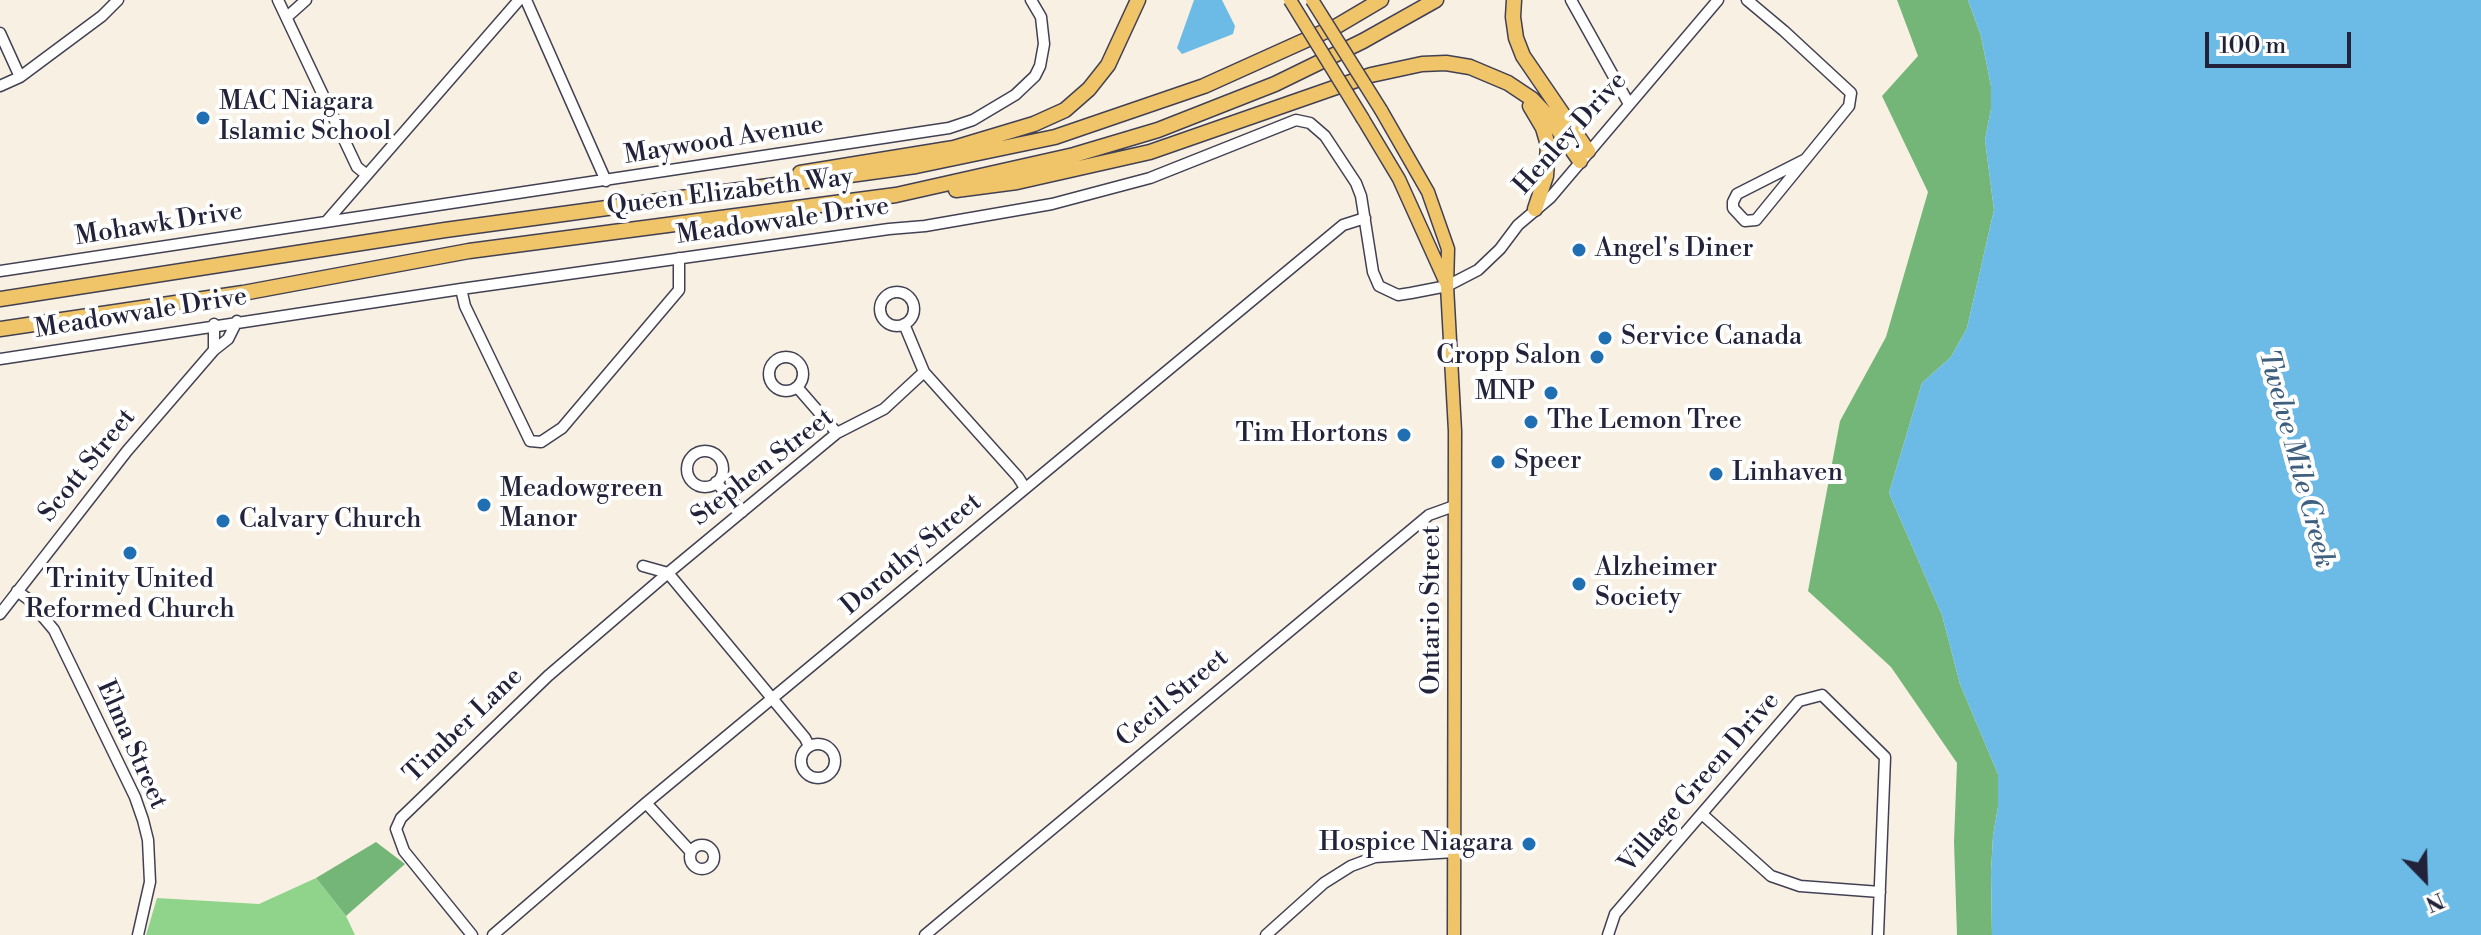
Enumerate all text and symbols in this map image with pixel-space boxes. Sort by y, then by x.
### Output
scale bar [2209,16,2355,66]
text: 100 m [2219,31,2286,61]
street label: Henley Drive [1508,66,1634,202]
place label: MAC Niagara Islamic School [219,87,391,148]
marker: MAC Niagara Islamic School [194,109,212,127]
street label: Maywood Avenue [622,110,826,172]
street label: Queen Elizabeth Way [605,162,855,224]
street label: Meadowvale Drive [675,192,891,252]
street label: Mohawk Drive [73,196,245,254]
place label: Angel's Diner [1595,234,1754,266]
marker: Angel's Diner [1570,241,1588,259]
street label: Meadowvale Drive [33,282,249,346]
place label: Service Canada [1621,322,1802,354]
marker: Service Canada [1596,329,1614,347]
place label: Cropp Salon [1436,341,1581,373]
water label: Twelve Mile Creek [2250,346,2340,572]
marker: Cropp Salon [1588,348,1606,366]
place label: MNP [1475,377,1535,409]
marker: MNP [1542,384,1560,402]
street label: Scott Street [33,403,143,529]
street label: Stephen Street [686,403,840,533]
place label: The Lemon Tree [1547,406,1742,438]
marker: The Lemon Tree [1522,413,1540,431]
place label: Tim Hortons [1235,419,1388,451]
marker: Tim Hortons [1395,426,1413,444]
place label: Speer [1514,446,1581,478]
marker: Speer [1489,453,1507,471]
place label: Linhaven [1732,458,1843,490]
marker: Linhaven [1707,465,1725,483]
place label: Meadowgreen Manor [500,474,663,536]
street label: Dorothy Street [835,487,989,623]
marker: Meadowgreen Manor [475,496,493,514]
place label: Calvary Church [239,505,422,537]
marker: Calvary Church [214,512,232,530]
street label: Ontario Street [1417,525,1449,695]
marker: Trinity United Reformed Church [121,544,139,562]
place label: Alzheimer Society [1595,553,1717,614]
place label: Trinity United Reformed Church [25,565,235,626]
marker: Alzheimer Society [1570,575,1588,593]
street label: Cecil Street [1111,643,1235,755]
street label: Timber Lane [398,662,530,790]
street label: Elma Street [89,676,173,814]
street label: Village Green Drive [1613,686,1787,880]
place label: Hospice Niagara [1319,828,1513,860]
marker: Hospice Niagara [1520,835,1538,853]
north arrow [2385,839,2465,919]
text: N [2421,886,2448,917]

